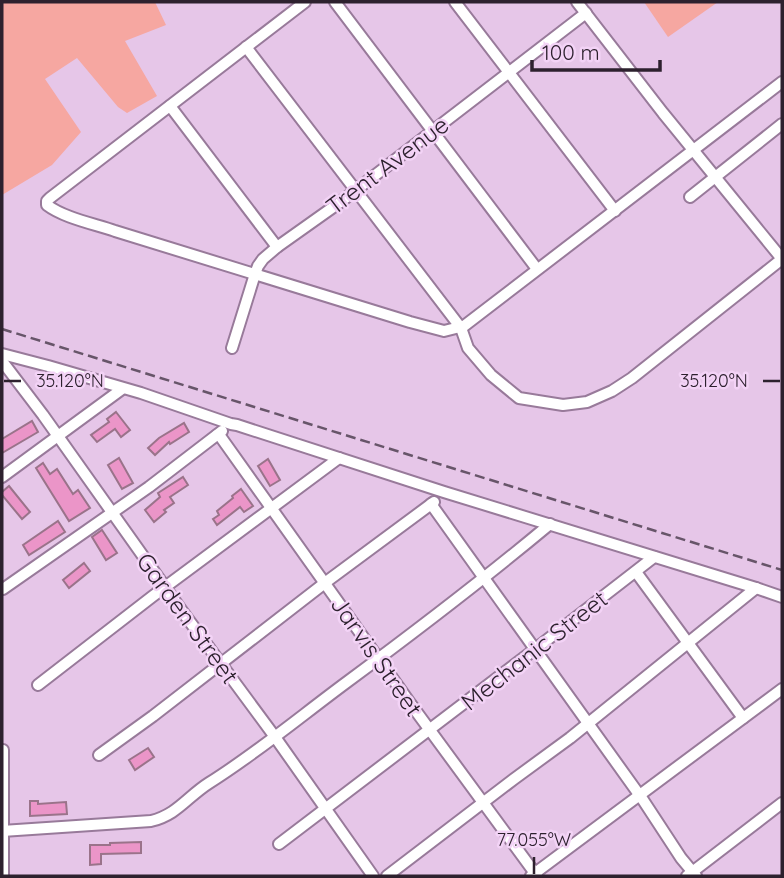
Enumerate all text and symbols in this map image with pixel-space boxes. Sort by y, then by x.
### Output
scale bar [532,28,660,72]
text: 100 m [542,39,600,65]
street label: Trent Avenue [320,109,454,221]
text: 35.120°N [36,369,104,392]
text: 35.120°N [680,369,748,392]
street label: Garden Street [130,547,246,689]
street label: Mechanic Street [455,584,613,716]
street label: Jarvis Street [325,590,429,722]
text: 77.055°W [497,828,571,851]

